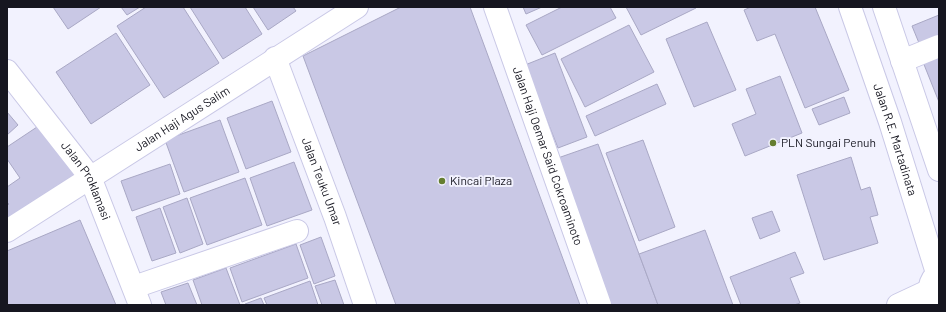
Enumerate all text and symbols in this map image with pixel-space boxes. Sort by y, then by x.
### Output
street label: Jalan Haji Oemar Said Cokroaminoto [511,64,586,247]
street label: Jalan R.E. Martadinata [871,81,920,197]
street label: Jalan Haji Agus Salim [131,82,232,154]
street label: Jalan Teuku Umar [300,135,346,228]
place label: PLN Sungai Penuh [781,135,876,149]
street label: Jalan Proklamasi [59,138,114,222]
marker: PLN Sungai Penuh [768,138,778,148]
place label: Kincai Plaza [450,173,512,187]
marker: Kincai Plaza [437,176,447,186]

